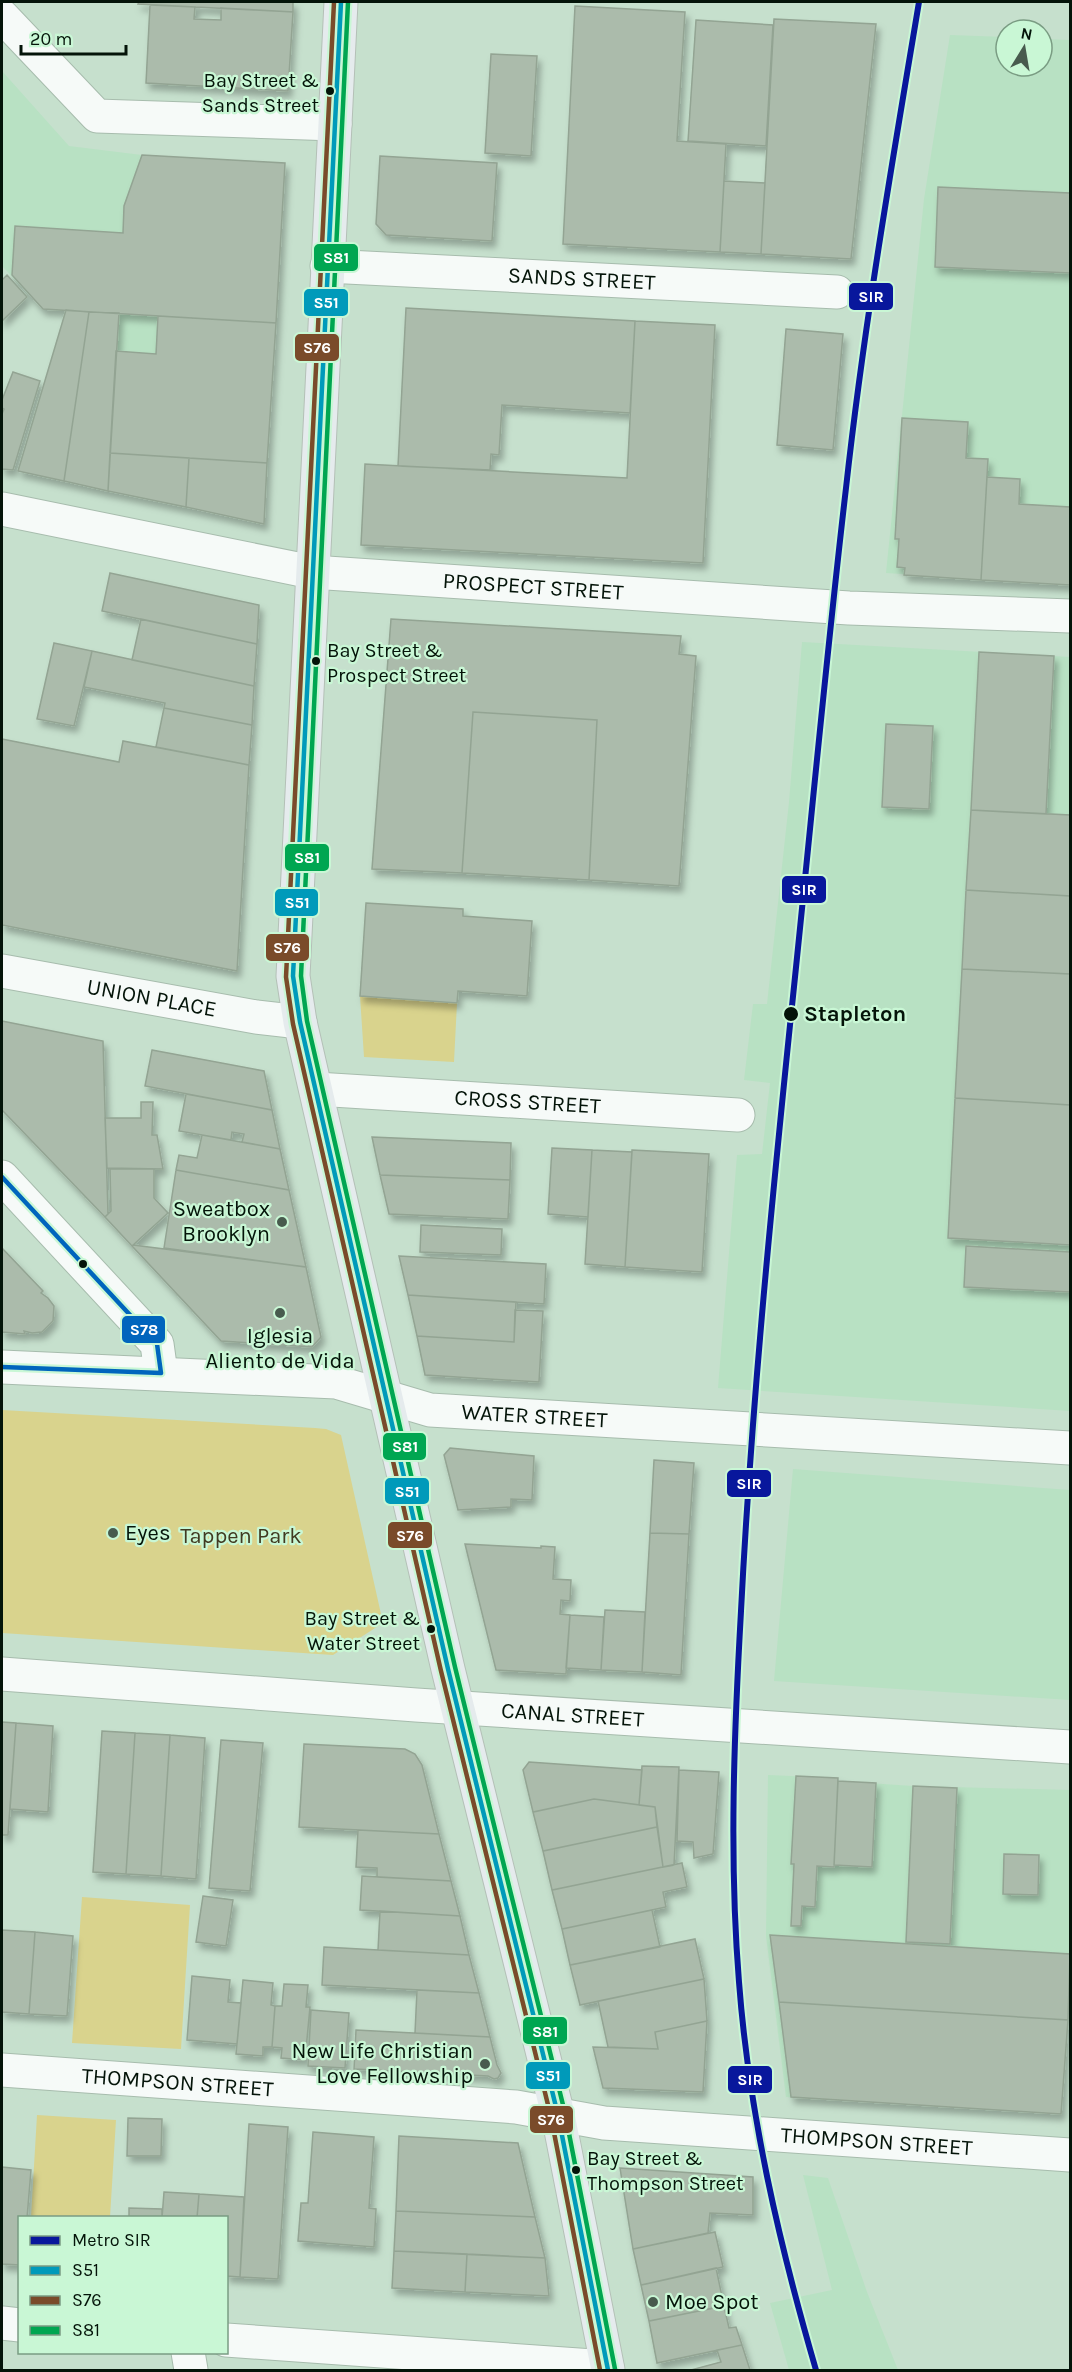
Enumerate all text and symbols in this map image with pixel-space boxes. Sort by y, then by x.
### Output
scale bar [21,18,126,56]
north arrow [994,18,1054,78]
text: N [1019,23,1034,44]
text: 20 m [30,28,72,50]
place label: Bay Street & Sands Street [202,69,319,117]
marker: Bay Street & Sands Street [324,85,336,97]
line badge: S81 [313,243,359,272]
text: S81 [323,248,349,267]
street label: SANDS STREET [507,262,656,296]
line badge: SIR [848,282,894,311]
text: SIR [858,287,884,306]
line badge: S51 [303,288,349,317]
text: S51 [313,293,339,312]
line badge: S76 [294,333,340,362]
text: S76 [303,338,331,357]
street label: PROSPECT STREET [442,568,624,606]
place label: Bay Street & Prospect Street [327,639,467,687]
marker: Bay Street & Prospect Street [310,655,322,667]
line badge: S81 [284,843,330,872]
text: S81 [294,848,320,867]
line badge: SIR [781,875,827,904]
text: SIR [791,880,817,899]
line badge: S51 [274,888,319,917]
text: S51 [284,893,310,912]
line badge: S76 [265,933,310,962]
text: S76 [273,938,301,957]
street label: UNION PLACE [85,974,218,1023]
place label: Stapleton [804,1001,906,1027]
marker: Stapleton [782,1005,800,1023]
street label: CROSS STREET [454,1085,602,1120]
place label: Sweatbox Brooklyn [173,1196,270,1247]
marker: Sweatbox Brooklyn [275,1215,289,1229]
unlabelled marker [77,1258,89,1270]
marker: Iglesia Aliento de Vida [273,1306,287,1320]
line badge: S78 [121,1315,166,1344]
text: S78 [130,1320,158,1339]
place label: Iglesia Aliento de Vida [205,1323,355,1374]
street label: WATER STREET [461,1399,608,1434]
line badge: S81 [382,1432,427,1461]
text: S81 [392,1437,418,1456]
line badge: SIR [726,1469,772,1498]
text: SIR [736,1474,762,1493]
line badge: S51 [384,1477,430,1505]
text: S51 [394,1482,420,1501]
place label: Eyes [125,1520,170,1546]
line badge: S76 [387,1521,433,1549]
park label: Tappen Park [180,1523,302,1549]
marker: Eyes [106,1526,120,1540]
text: S76 [396,1526,424,1545]
place label: Bay Street & Water Street [305,1607,420,1655]
marker: Bay Street & Water Street [425,1623,437,1635]
street label: CANAL STREET [500,1697,645,1733]
line badge: S81 [522,2016,568,2045]
text: S81 [532,2022,558,2041]
place label: New Life Christian Love Fellowship [292,2038,473,2089]
marker: New Life Christian Love Fellowship [478,2057,492,2071]
line badge: S51 [525,2061,571,2090]
street label: THOMPSON STREET [81,2063,274,2103]
line badge: SIR [727,2065,773,2094]
text: S51 [535,2066,561,2085]
text: SIR [737,2070,763,2089]
line badge: S76 [529,2105,574,2134]
text: S76 [537,2110,565,2129]
street label: THOMPSON STREET [780,2122,973,2161]
place label: Bay Street & Thompson Street [587,2147,744,2195]
marker: Bay Street & Thompson Street [570,2164,582,2176]
legend [18,2216,228,2354]
text: Metro SIR [72,2229,151,2251]
text: S51 [72,2259,99,2281]
text: S76 [72,2289,102,2311]
place label: Moe Spot [665,2289,759,2315]
marker: Moe Spot [646,2295,660,2309]
text: S81 [72,2319,100,2341]

